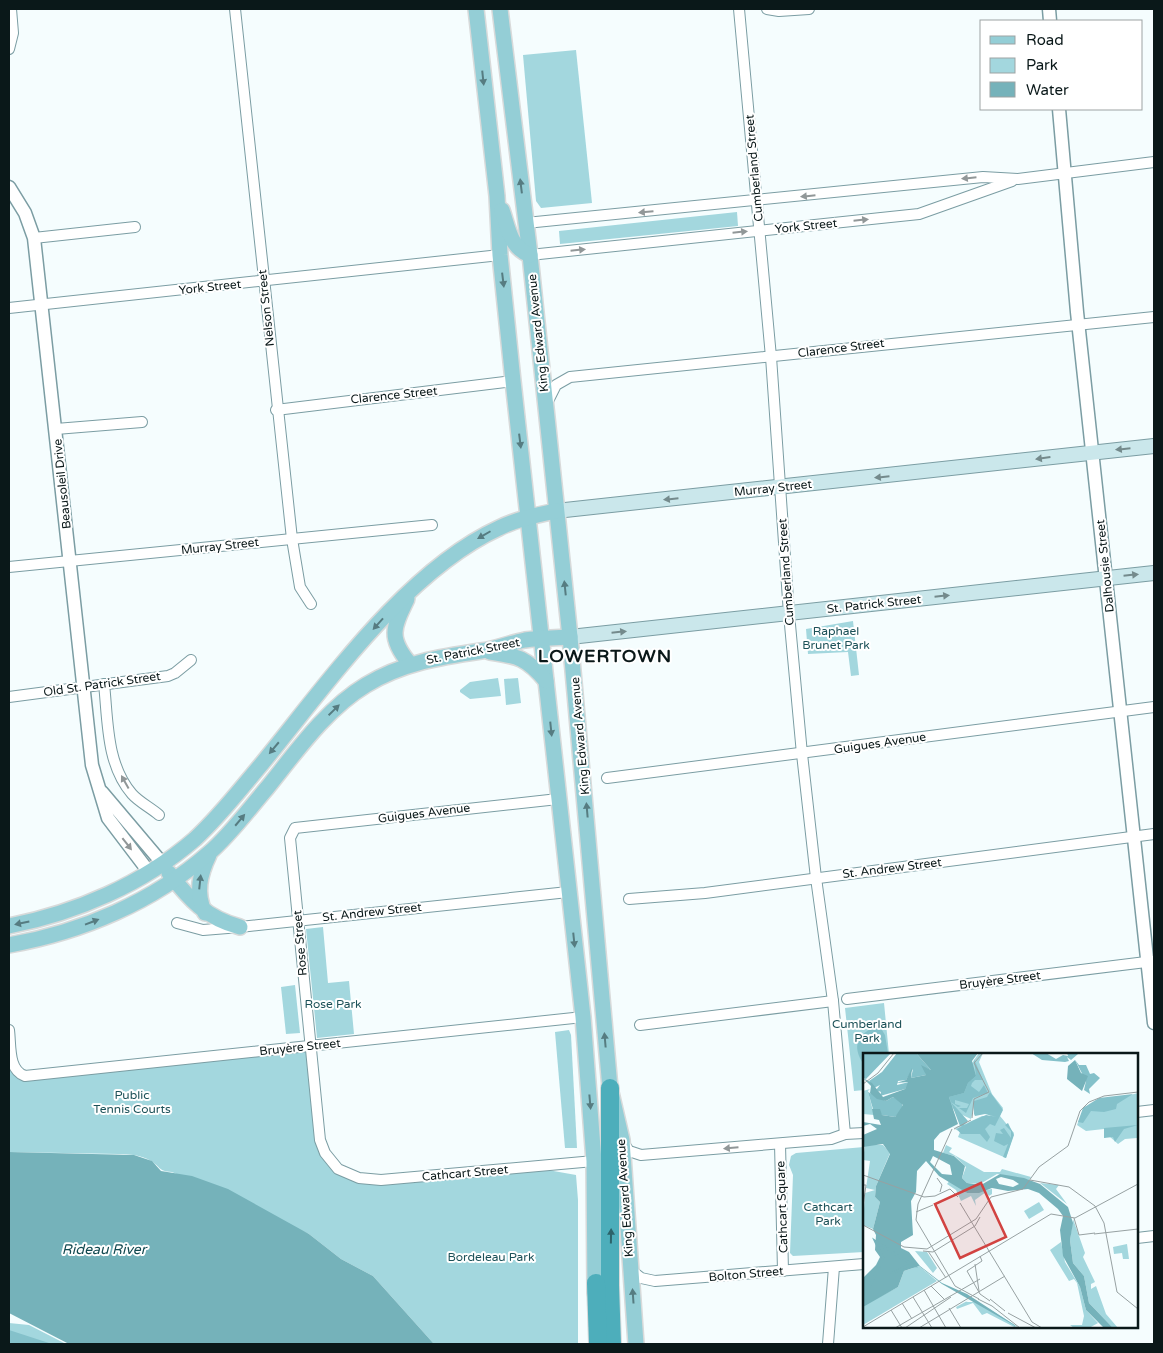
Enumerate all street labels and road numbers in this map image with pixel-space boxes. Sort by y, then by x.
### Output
street label: Cumberland Street [742,113,766,222]
street label: York Street [774,216,838,236]
street label: Nelson Street [255,269,277,347]
street label: King Edward Avenue [525,273,551,393]
street label: York Street [178,277,242,297]
street label: Clarence Street [797,336,886,360]
street label: Clarence Street [350,383,438,407]
street label: Beausoleil Drive [50,438,74,530]
street label: Murray Street [733,477,813,499]
street label: Cumberland Street [775,517,797,626]
street label: Dalhousie Street [1093,518,1117,613]
street label: Murray Street [180,535,260,557]
street label: St. Patrick Street [826,592,922,616]
street label: St. Patrick Street [425,635,521,667]
street label: Old St. Patrick Street [43,669,162,699]
street label: King Edward Avenue [568,676,592,796]
street label: Guigues Avenue [833,730,927,756]
street label: Guigues Avenue [377,800,471,826]
street label: St. Andrew Street [842,855,943,881]
street label: St. Andrew Street [322,900,423,924]
street label: Rose Street [290,909,310,976]
street label: Bruyère Street [958,968,1042,992]
street label: Bruyère Street [259,1036,342,1058]
street label: King Edward Avenue [614,1138,636,1258]
street label: Cathcart Square [773,1160,791,1253]
street label: Cathcart Street [421,1162,509,1184]
street label: Bolton Street [708,1264,784,1284]

